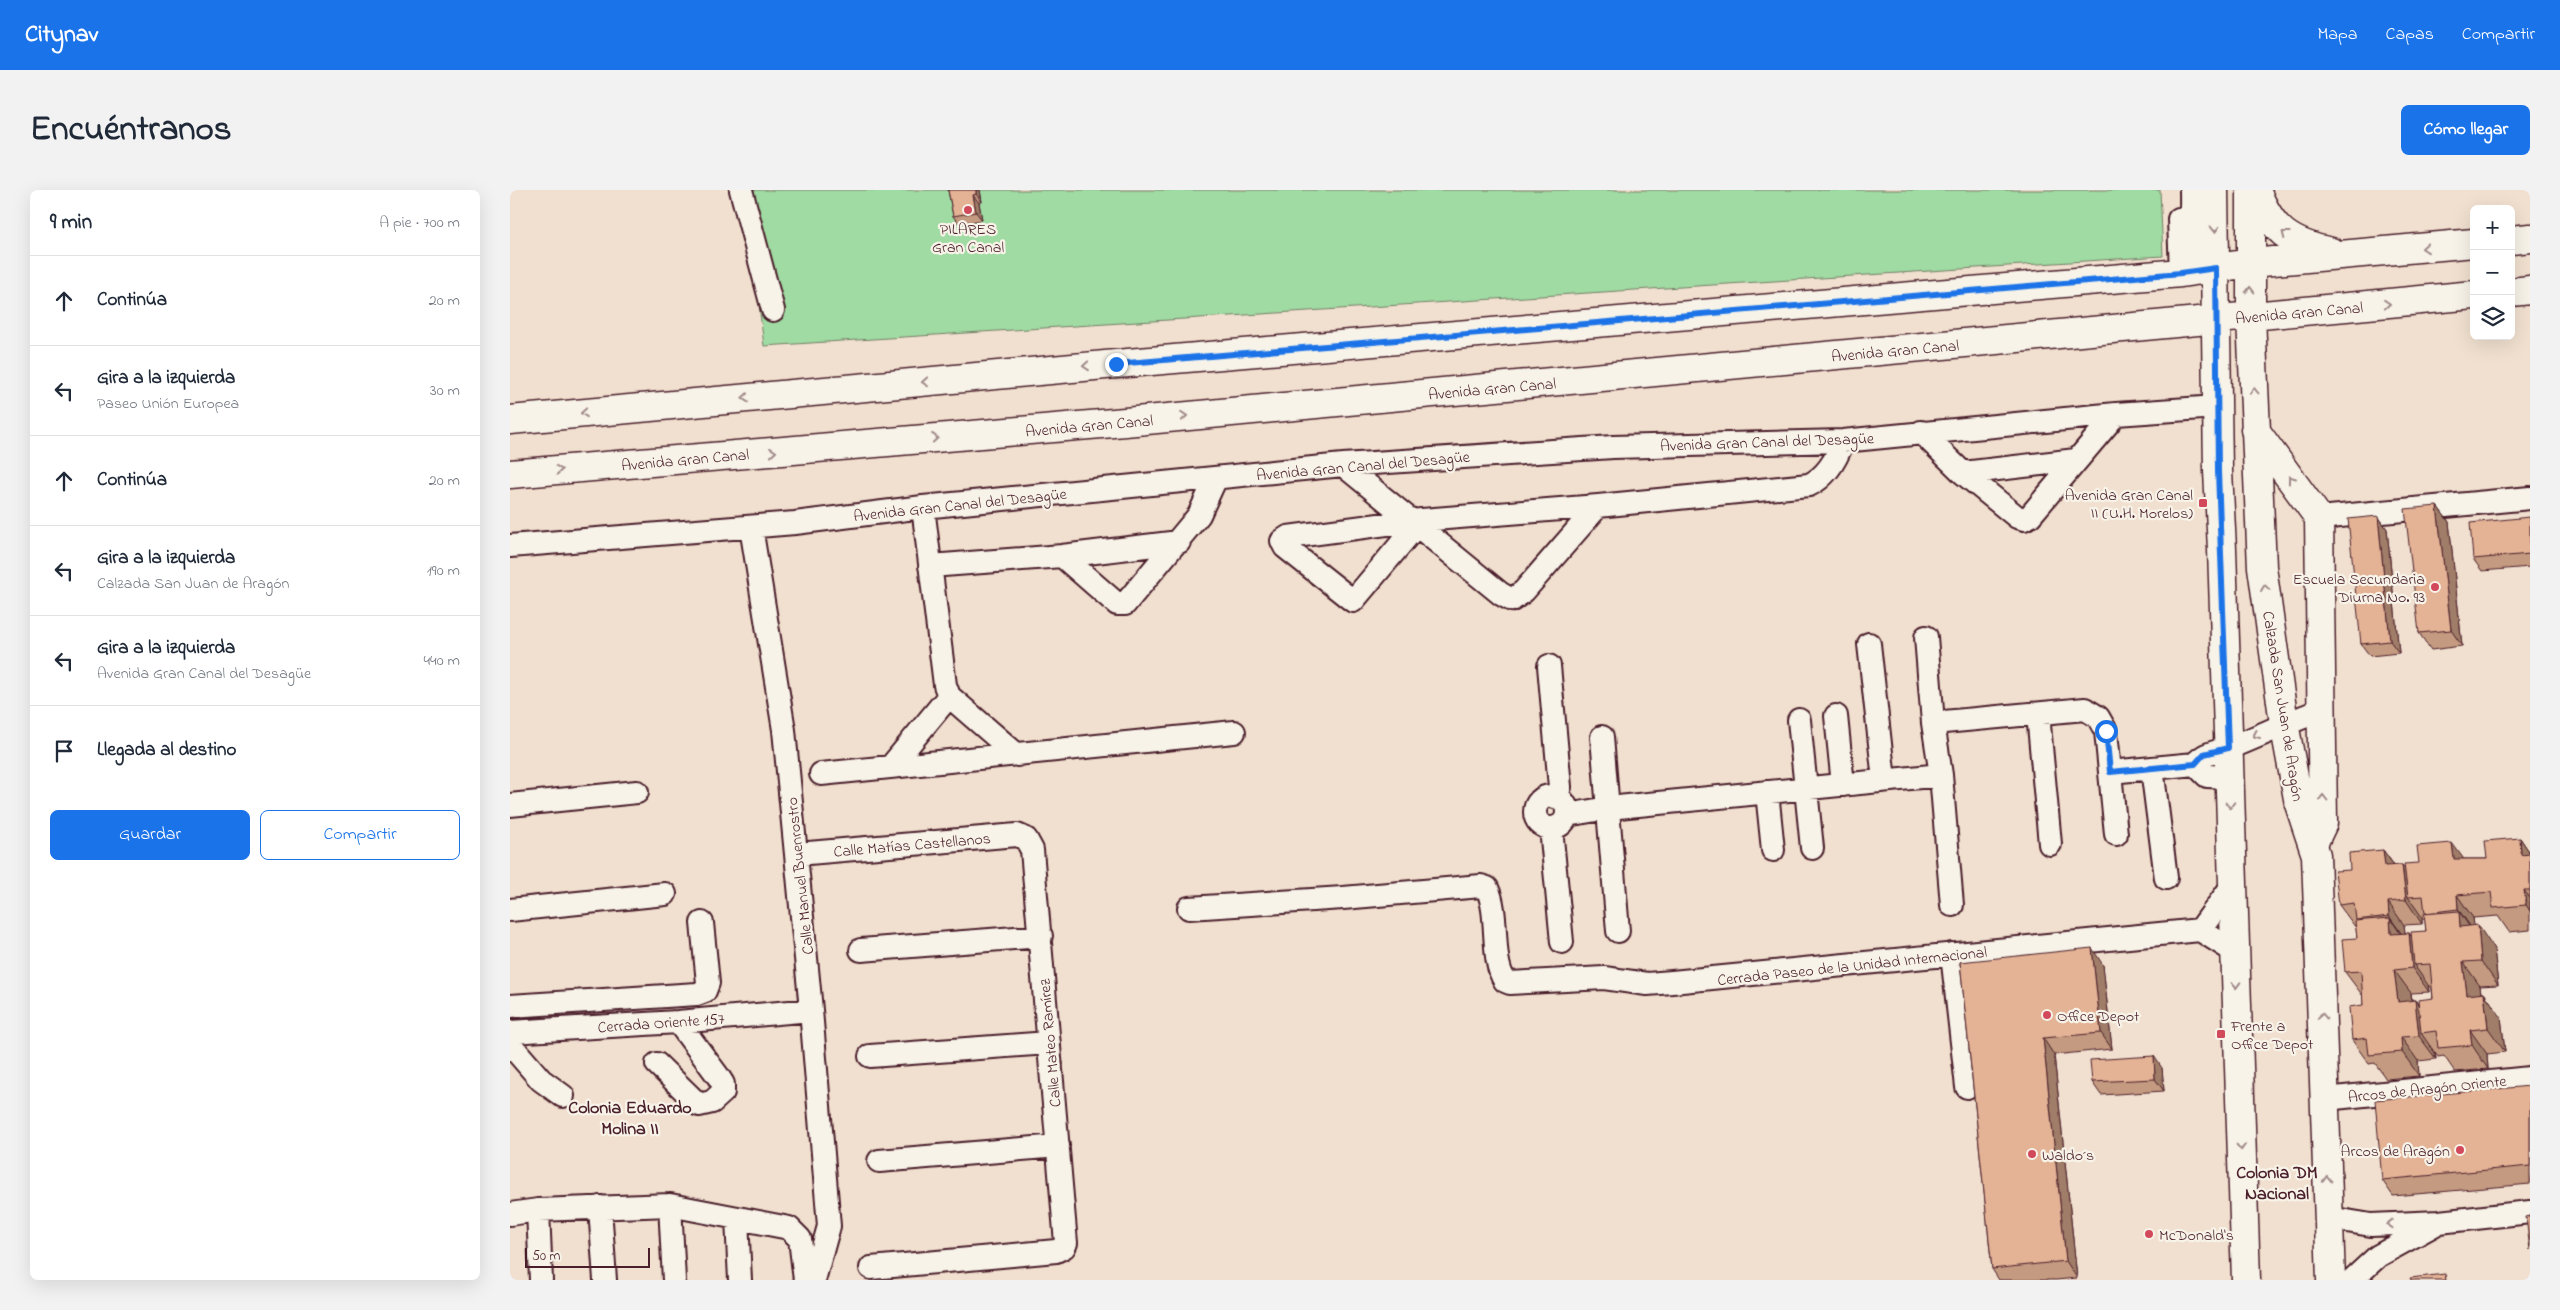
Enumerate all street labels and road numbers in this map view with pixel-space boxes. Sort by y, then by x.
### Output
street label: Avenida Gran Canal [2234,296,2364,332]
street label: Avenida Gran Canal [1830,334,1960,370]
street label: Avenida Gran Canal [1427,372,1557,408]
street label: Avenida Gran Canal [1024,409,1154,445]
street label: Avenida Gran Canal del Desagüe [1660,427,1875,459]
street label: Avenida Gran Canal [620,443,750,479]
street label: Avenida Gran Canal del Desagüe [1255,446,1472,488]
street label: Avenida Gran Canal del Desagüe [852,483,1069,529]
street label: Calzada San Juan de Aragón [2255,609,2309,803]
street label: Calle Manuel Buenrostro [781,796,821,956]
street label: Calle Matías Castellanos [833,827,992,865]
street label: Cerrada Paseo de la Unidad Internacional [1716,941,1988,993]
street label: Calle Mateo Ramírez [1033,977,1069,1108]
street label: Cerrada Oriente 157 [597,1008,726,1040]
street label: Arcos de Aragón Oriente [2347,1070,2509,1110]

